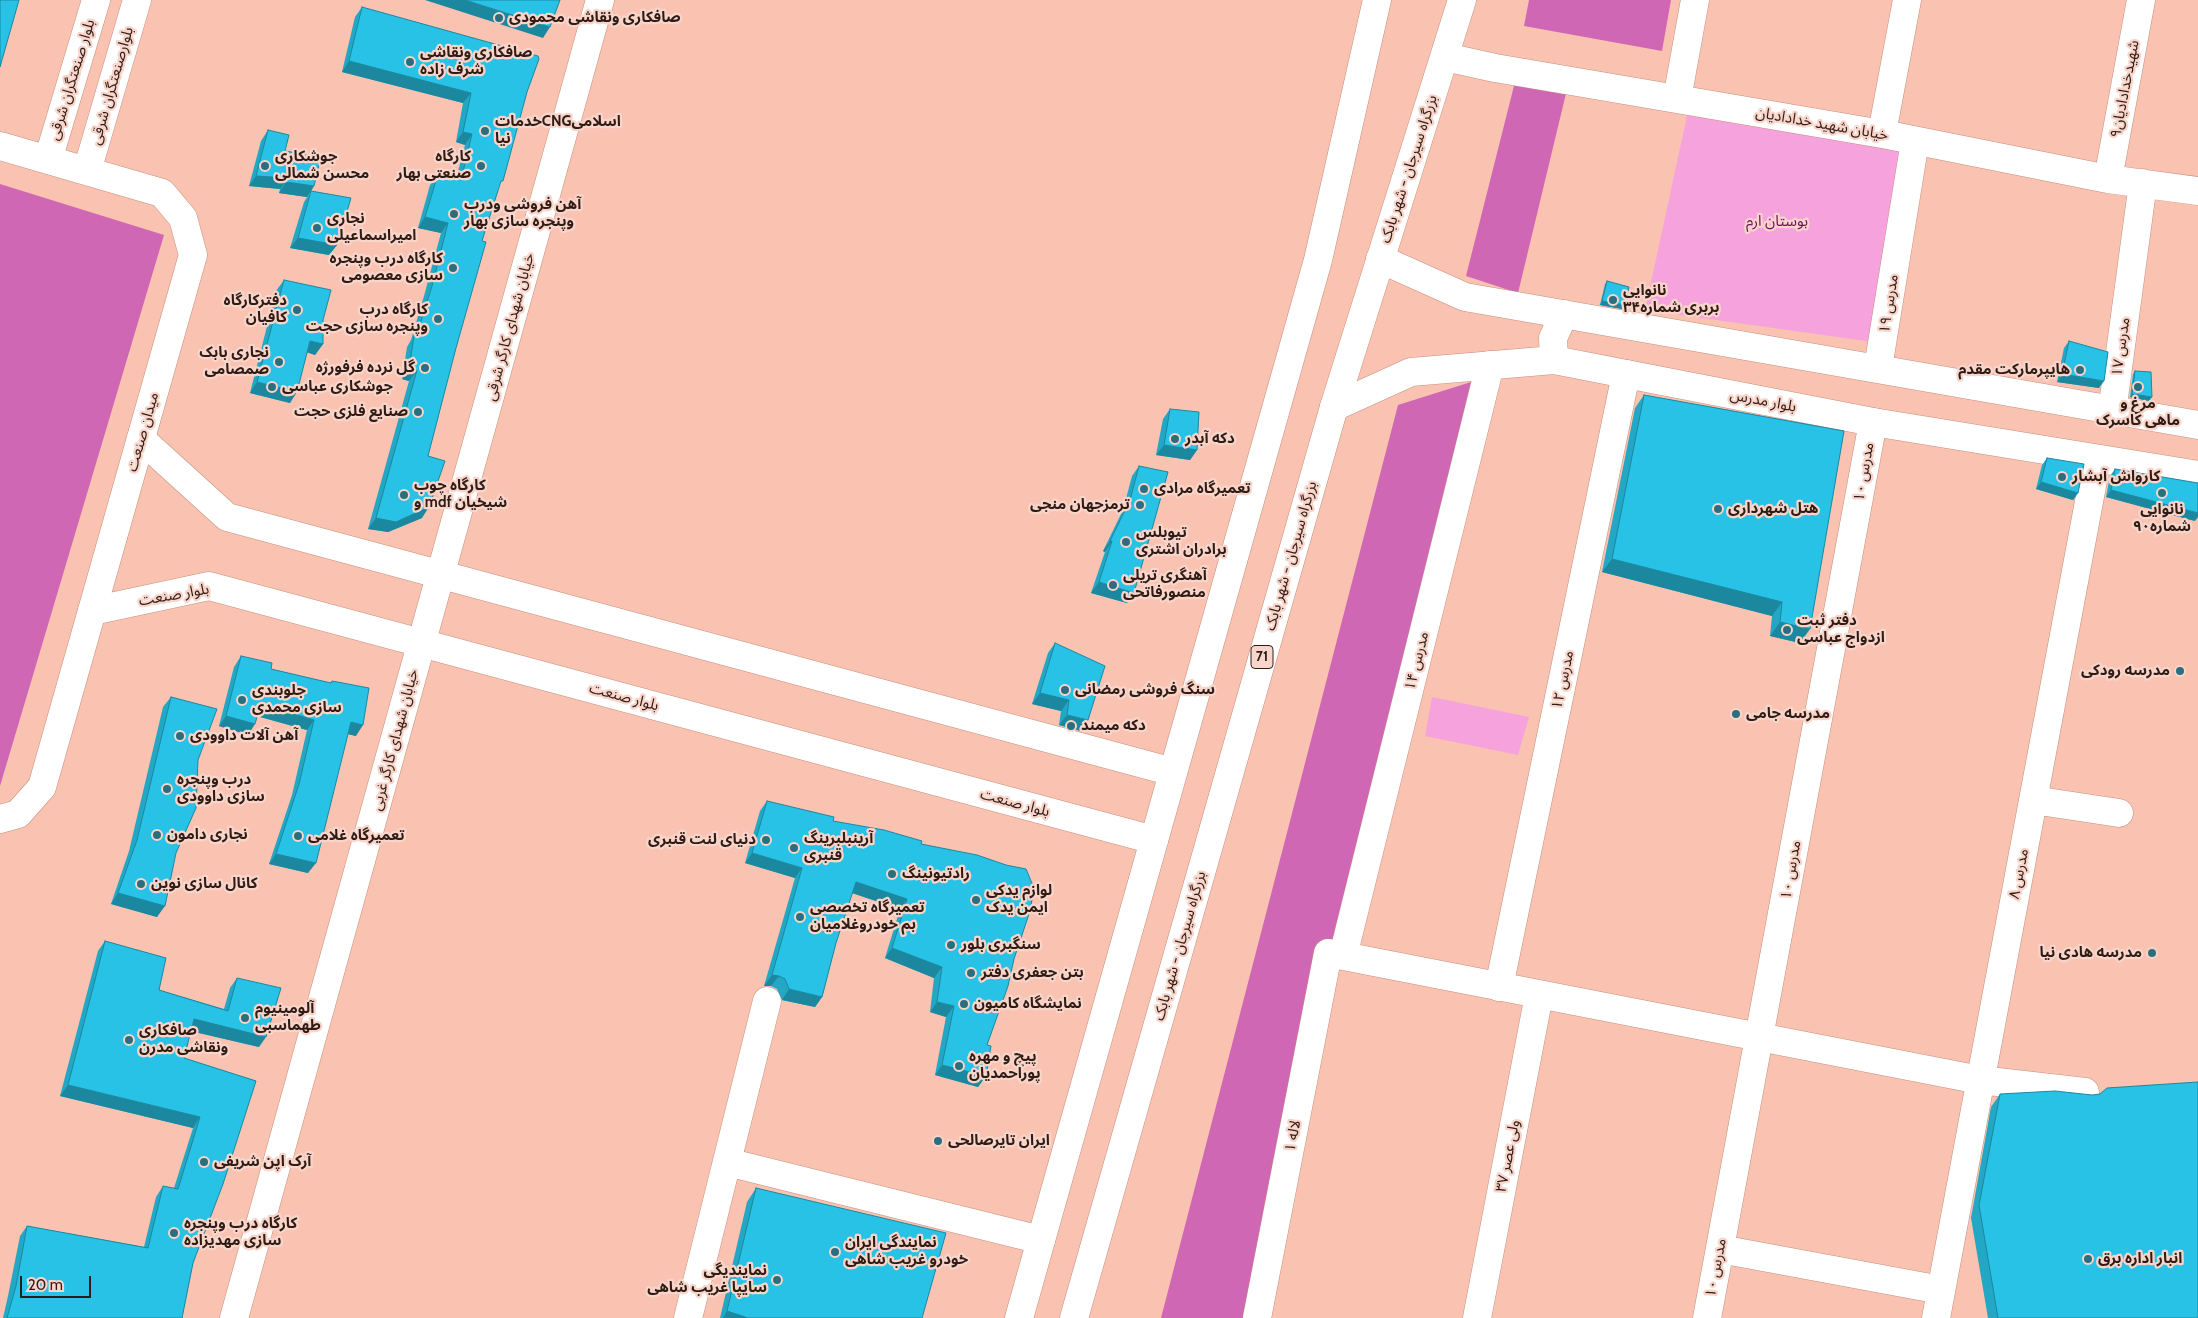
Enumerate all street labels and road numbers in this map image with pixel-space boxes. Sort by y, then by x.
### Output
street label: بلوار صنعتگران شرقی [45,17,99,143]
street label: بلوارصنعتگران شرقی [87,25,137,147]
street label: شهیدخدادادیان۹ [2107,39,2143,139]
street label: بزرگراه سیرجان - شهر بابک [1377,93,1441,245]
street label: خیابان شهید خدادادیان [1754,103,1890,145]
street label: خیابان شهدای کارگر شرقی [482,251,538,403]
street label: مدرس ۱۹ [1875,273,1903,335]
street label: مدرس ۱۷ [2108,316,2134,378]
street label: بلوار مدرس [1728,386,1798,416]
street label: میدان صنعت [123,390,163,474]
street label: مدرس ۱۰ [1850,441,1878,503]
street label: بزرگراه سیرجان - شهر بابک [1261,479,1321,633]
street label: بلوار صنعت [137,580,211,610]
street label: مدرس ۱۴ [1401,630,1433,692]
road number: 71 [1251,646,1273,669]
street label: مدرس ۱۲ [1548,649,1578,711]
street label: خیابان شهدای کارگر غربی [367,667,423,813]
street label: بلوار صنعت [587,679,661,715]
street label: بلوار صنعت [978,785,1052,821]
street label: مدرس ۱۰ [1777,839,1805,901]
street label: مدرس ۸ [2005,847,2033,901]
street label: بزرگراه سیرجان - شهر بابک [1150,869,1210,1023]
street label: ولی عصر ۳۷ [1492,1118,1524,1194]
street label: لاله ۱ [1281,1119,1305,1153]
street label: مدرس ۱۰ [1701,1237,1731,1299]

